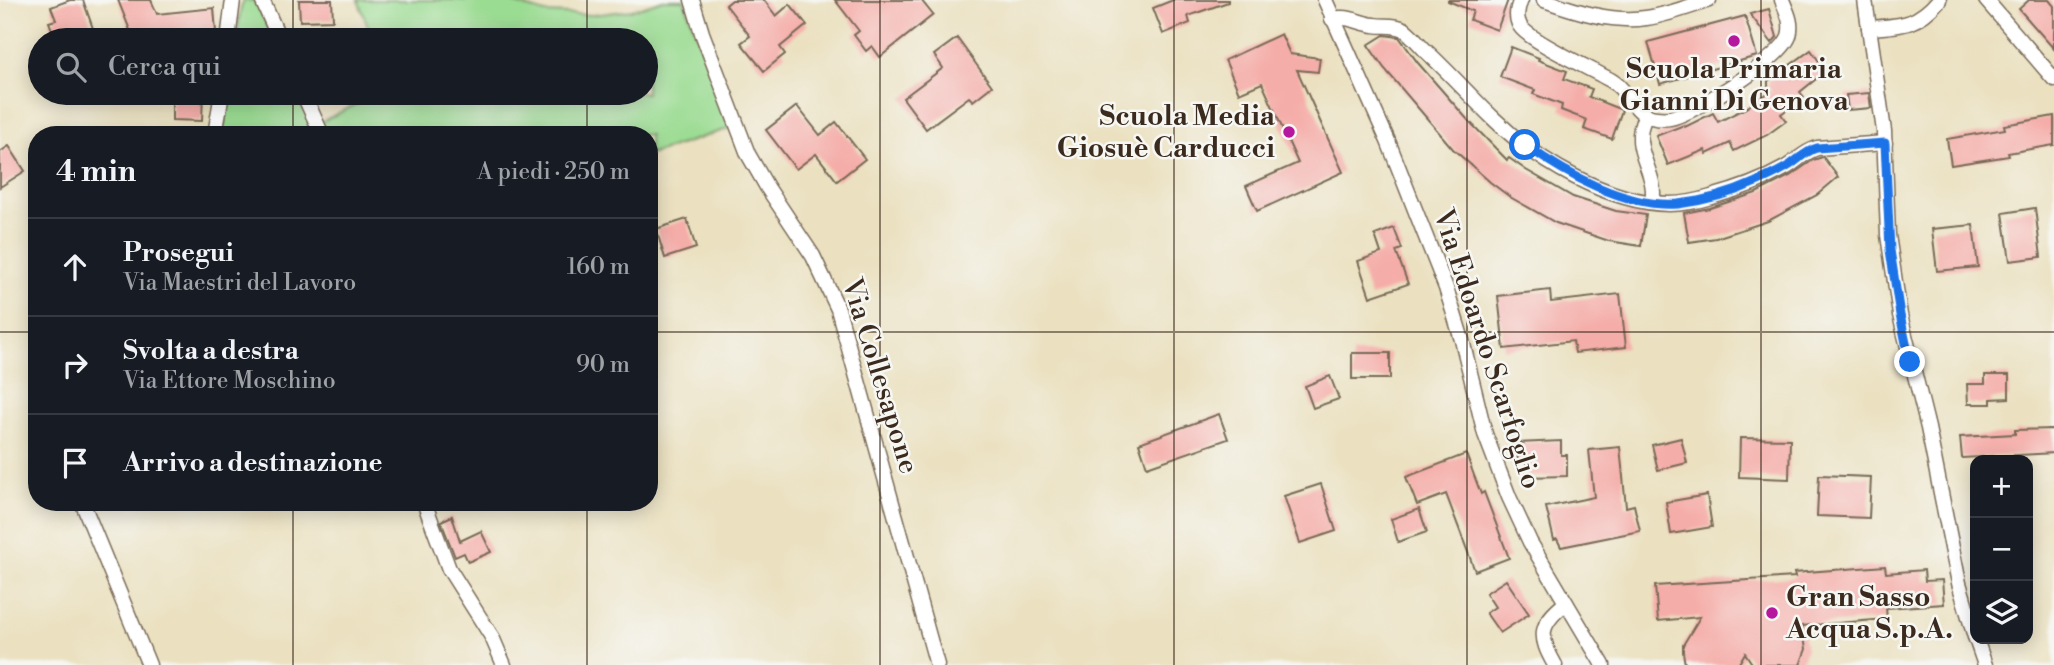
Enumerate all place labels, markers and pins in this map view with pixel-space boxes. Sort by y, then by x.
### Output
marker: Scuola Primaria Gianni Di Genova [1726,33,1742,49]
place label: Scuola Primaria Gianni Di Genova [1619,52,1849,119]
place label: Scuola Media Giosuè Carducci [1057,99,1276,166]
marker: Scuola Media Giosuè Carducci [1281,124,1297,140]
place label: Gran Sasso Acqua S.p.A. [1785,580,1953,647]
marker: Gran Sasso Acqua S.p.A. [1764,605,1780,621]

